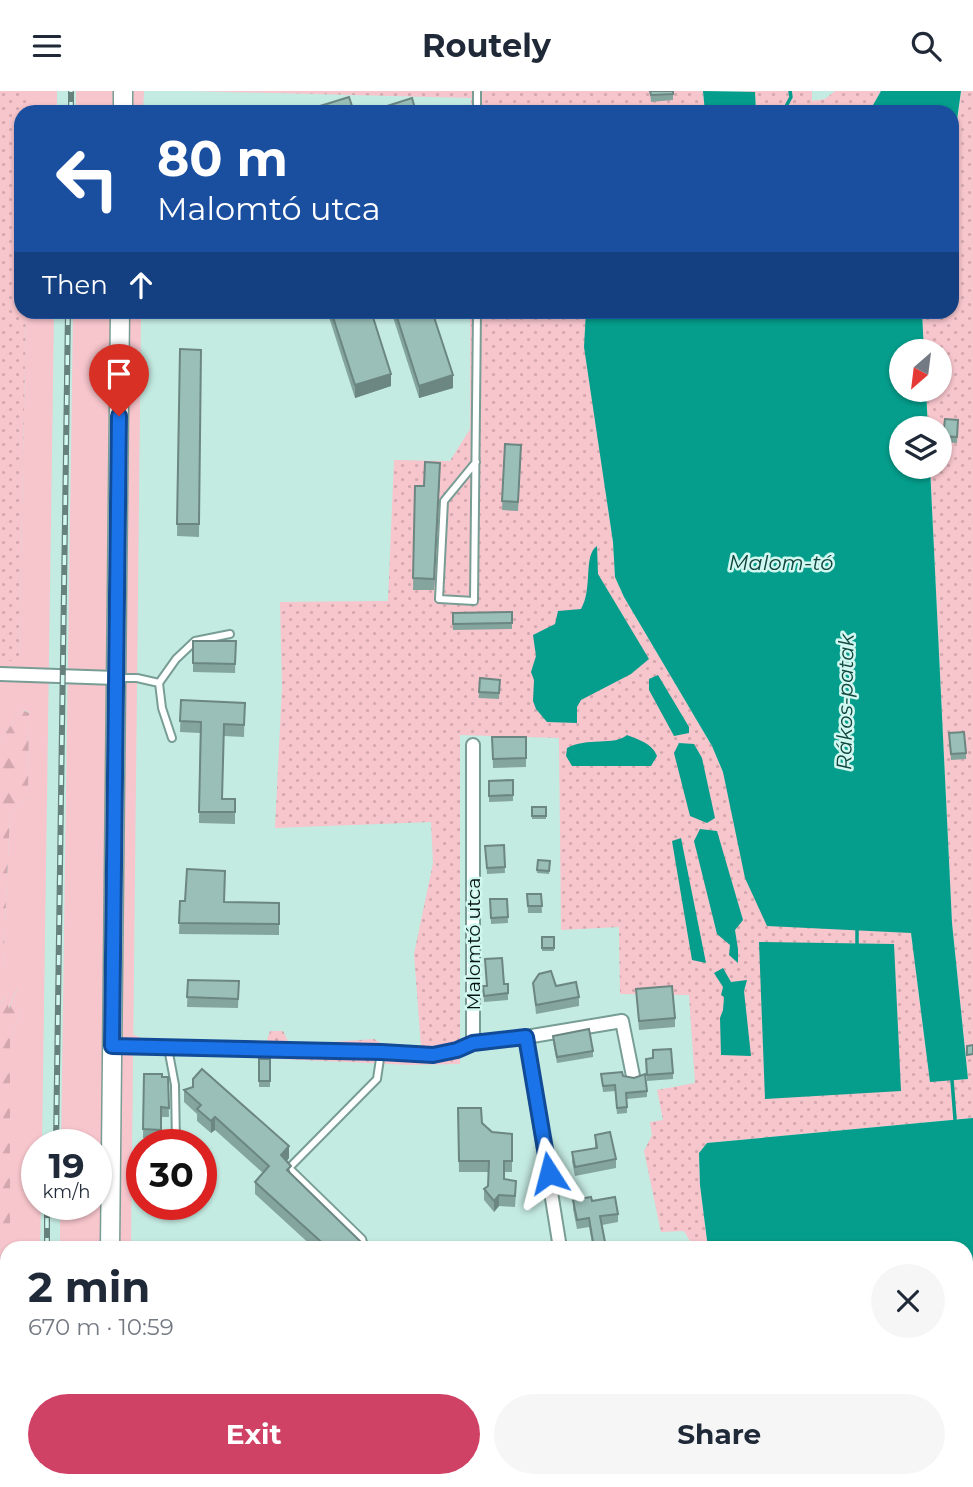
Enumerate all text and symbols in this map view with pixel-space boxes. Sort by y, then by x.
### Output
text: Routely [422,26,551,65]
icon: menu [28,27,66,65]
icon: search [907,27,945,65]
text: 80 m [157,129,288,188]
icon: left [42,133,133,224]
text: Malomtó utca [157,189,381,228]
icon: ahead [122,266,160,304]
text: Then [42,269,108,301]
north arrow [889,339,952,403]
map controls [889,339,952,479]
pin [89,344,149,416]
icon: arrive [100,355,138,393]
button: layers [889,416,952,479]
water label: Malom-tó [729,550,833,575]
water label: Rákos-patak [831,632,859,770]
street label: Malomtó utca [462,878,485,1010]
speed limit sign: 30 [126,1129,217,1220]
position arrow [512,1136,586,1210]
text: 19 [48,1144,85,1187]
text: km/h [42,1181,91,1203]
text: 2 min [28,1261,150,1313]
button: close [871,1264,945,1338]
text: 670 m · 10:59 [28,1313,174,1341]
button: Exit [28,1394,480,1474]
button: Share [494,1394,945,1474]

